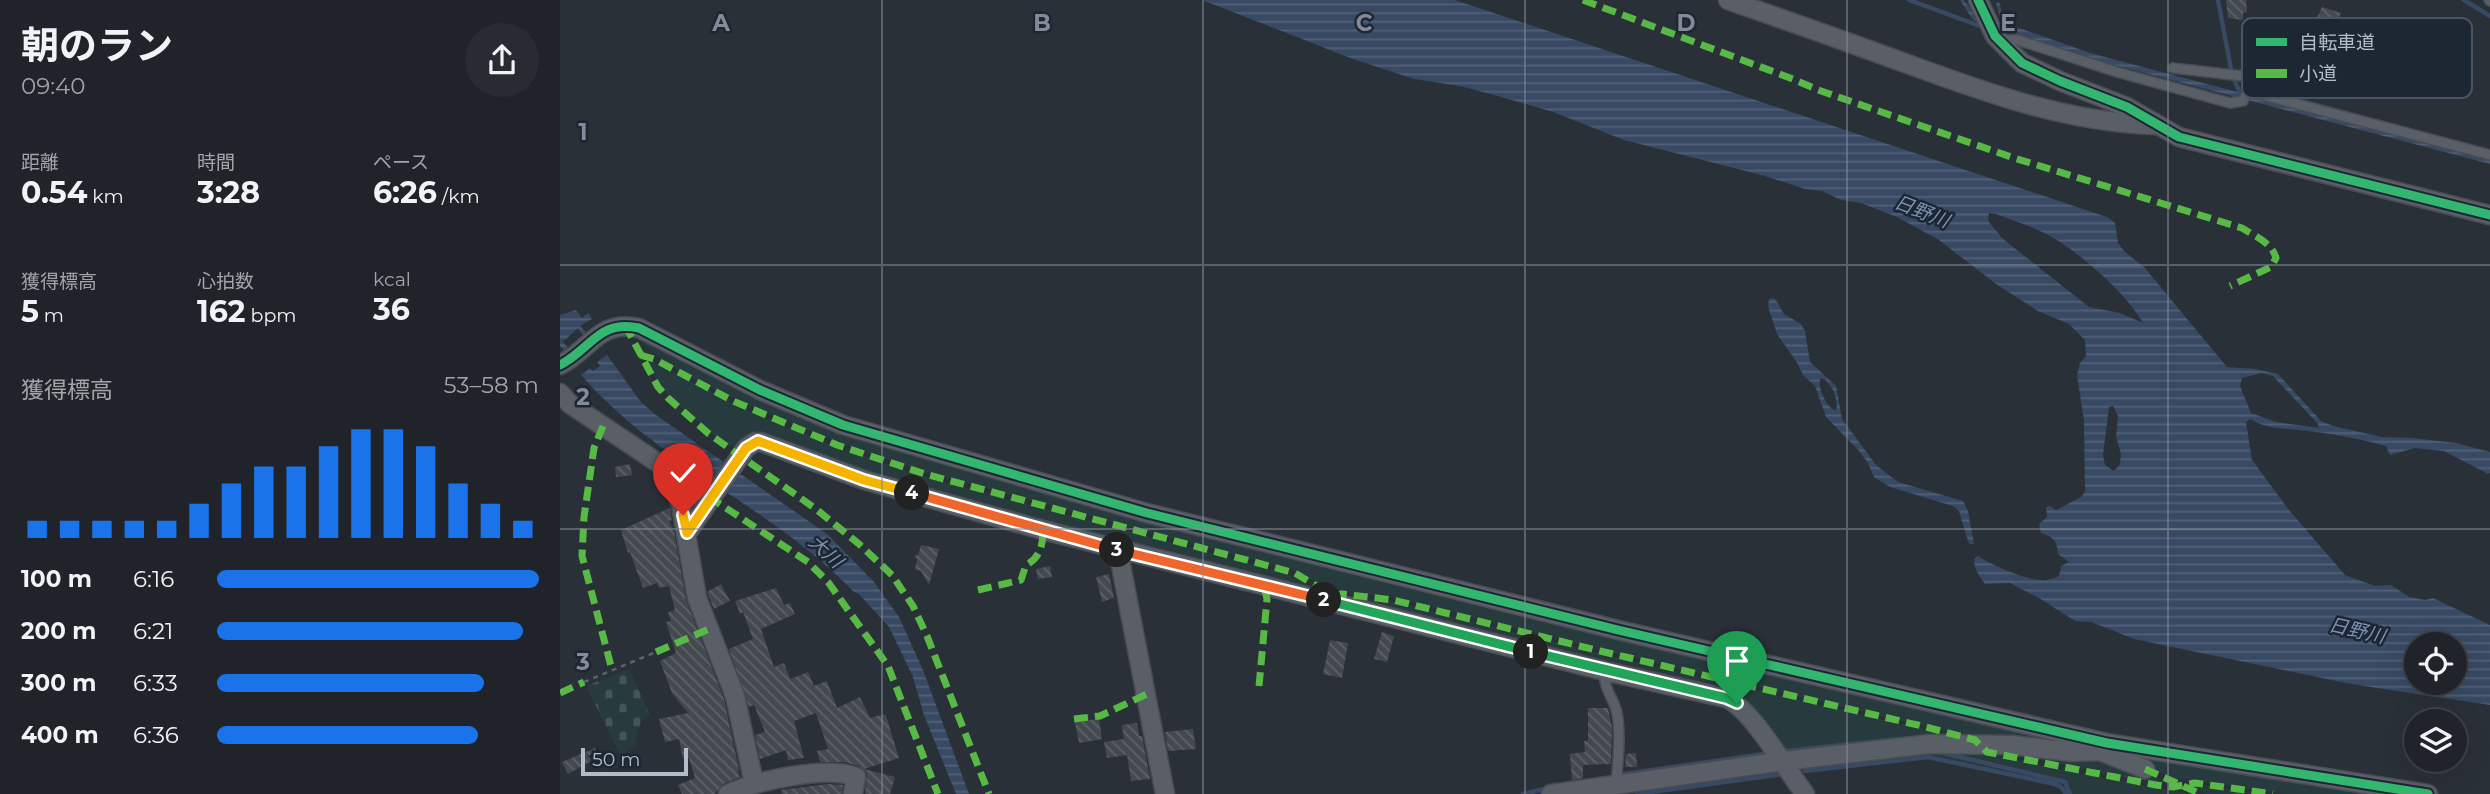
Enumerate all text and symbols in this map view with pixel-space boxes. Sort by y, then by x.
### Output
text: A [711,9,730,37]
text: B [1033,9,1051,37]
text: C [1356,9,1373,37]
text: D [1677,9,1696,37]
text: E [2000,9,2016,37]
legend [2242,18,2472,98]
text: 朝のラン [21,22,173,69]
button: share [465,23,539,97]
text: 自転車道 [2299,31,2375,54]
text: 小道 [2299,62,2337,85]
text: 09:40 [21,72,86,100]
text: 1 [578,118,588,146]
text: 距離 [21,151,59,174]
text: 時間 [197,151,235,174]
text: ペース [373,151,429,174]
text: 0.54 [21,174,87,211]
text: 3:28 [197,174,260,211]
text: 6:26 [373,174,437,211]
text: km [87,185,124,208]
text: /km [437,185,480,208]
water label: 日野川 [1891,191,1954,233]
text: kcal [373,268,411,291]
text: 獲得標高 [21,270,97,293]
text: 心拍数 [197,270,254,293]
text: 36 [373,291,410,328]
text: 5 [21,293,39,330]
text: 162 [197,293,246,330]
text: m [39,304,64,327]
text: bpm [246,304,296,327]
text: 53–58 m [444,371,539,399]
text: 獲得標高 [21,376,113,404]
text: 2 [576,383,590,411]
pin [653,443,713,515]
icon: check [664,454,702,492]
pin: 4 [894,476,930,510]
text: 4 [905,481,918,504]
water label: 大川 [804,530,849,574]
pin: 3 [1100,532,1134,568]
text: 3 [1111,538,1122,561]
text: 100 m [21,565,92,593]
text: 6:16 [133,565,174,593]
pin: 2 [1306,582,1342,618]
text: 2 [1318,588,1329,611]
water label: 日野川 [2327,613,2389,649]
text: 200 m [21,617,96,645]
text: 6:21 [133,617,173,645]
pin [1707,631,1767,703]
map controls [2404,632,2467,772]
button: locate [2404,632,2467,695]
pin: 1 [1514,634,1548,670]
text: 1 [1527,640,1534,663]
icon: arrive [1718,642,1756,680]
text: 3 [575,648,590,676]
text: 300 m [21,669,97,697]
text: 6:33 [133,669,178,697]
button: layers [2404,709,2467,772]
text: 400 m [21,721,99,749]
text: 6:36 [133,721,179,749]
scale bar [581,745,688,777]
text: 50 m [592,748,640,771]

